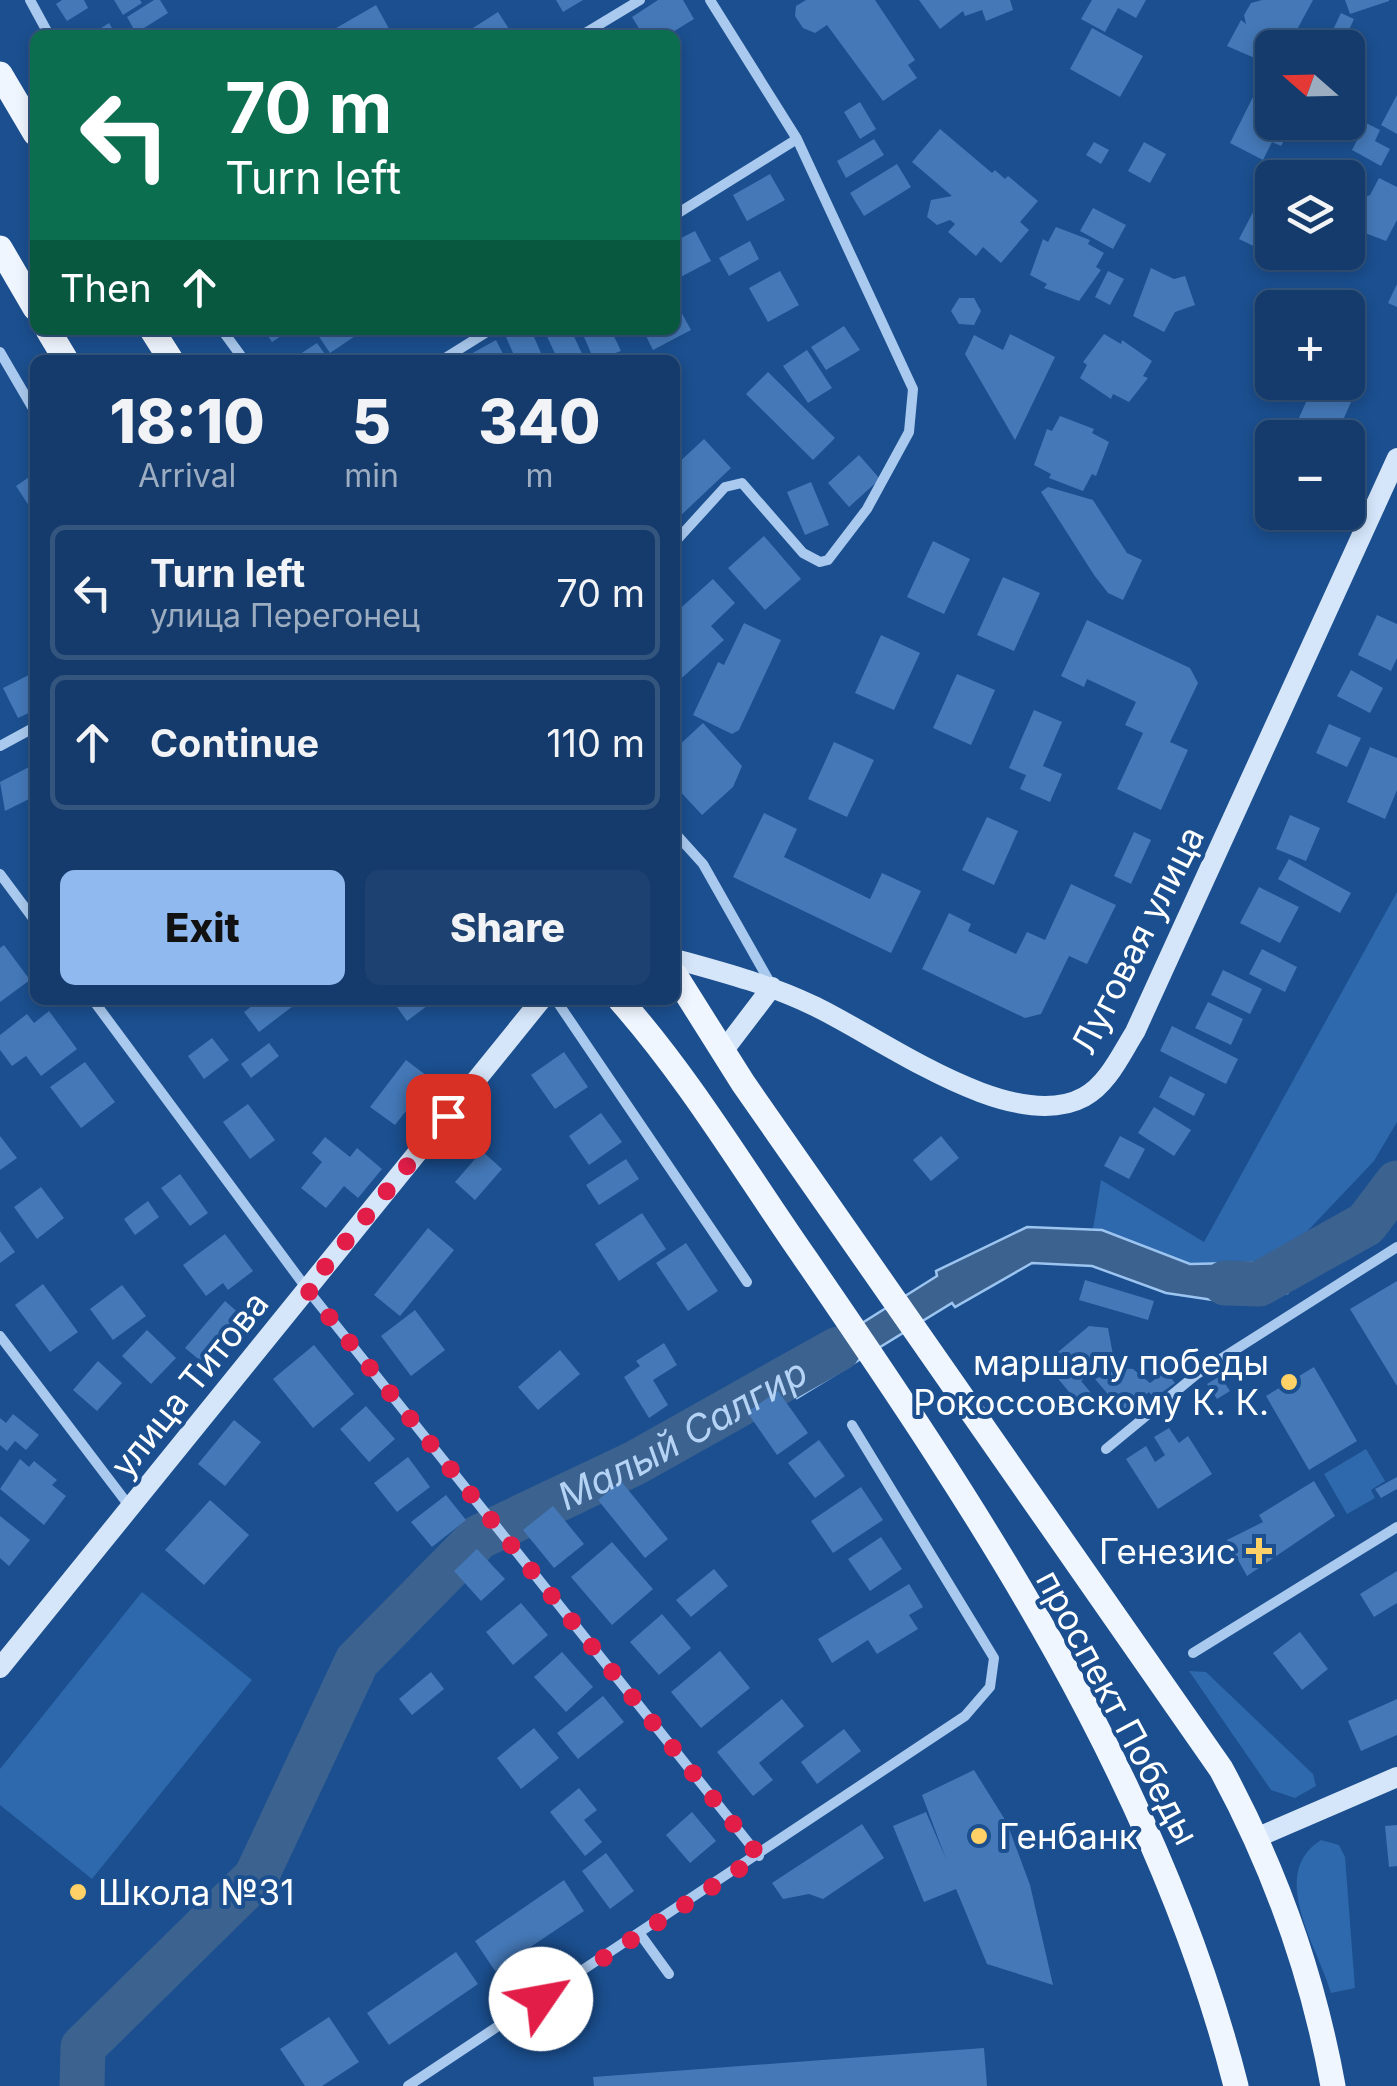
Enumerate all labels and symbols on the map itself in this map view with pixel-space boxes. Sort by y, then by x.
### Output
north arrow [1255,30,1365,140]
street label: Луговая улица [1062,819,1212,1061]
pin [406,1074,491,1159]
street label: улица Титова [101,1283,277,1485]
place label: маршалу победы Рокоссовскому К. К. [913,1341,1269,1423]
water label: Малый Салгир [550,1348,815,1519]
marker: маршалу победы Рокоссовскому К. К. [1278,1371,1300,1393]
place label: Генезис [1099,1530,1236,1572]
marker: Генезис [1246,1538,1272,1564]
street label: проспект Победы [1028,1563,1208,1851]
place label: Генбанк [999,1815,1138,1857]
marker: Генбанк [968,1825,990,1847]
place label: Школа №31 [98,1871,294,1913]
marker: Школа №31 [67,1881,89,1903]
position arrow [489,1947,593,2051]

